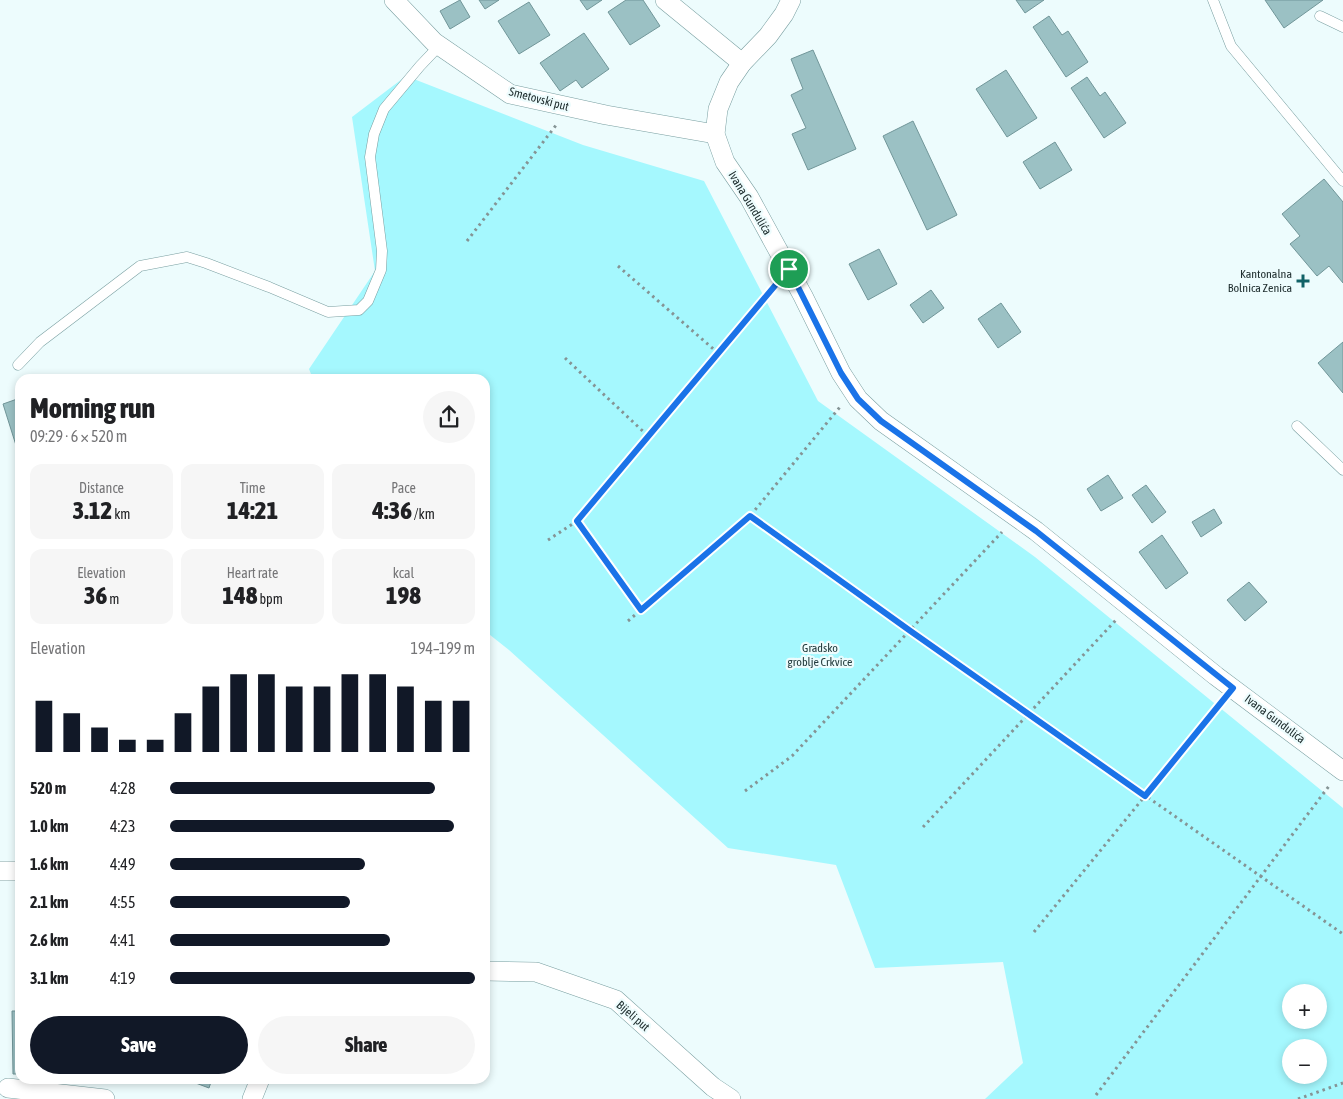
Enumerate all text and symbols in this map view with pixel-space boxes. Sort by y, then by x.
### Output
street label: Smetovski put [508,84,571,114]
street label: Ivana Gundulića [725,169,775,237]
pin [768,248,810,290]
icon: arrive [775,255,803,283]
place label: Kantonalna Bolnica Zenica [1228,267,1292,295]
marker: Kantonalna Bolnica Zenica [1296,274,1310,288]
button: share [423,391,475,443]
text: Morning run [30,392,155,424]
text: 09:29 · 6 × 520 m [30,427,127,445]
text: Distance [79,480,124,496]
text: Time [240,480,265,496]
text: Pace [391,480,416,496]
text: 3.12 [73,496,112,524]
text: 14:21 [227,496,278,524]
text: 4:36 [372,496,412,524]
text: km [112,506,130,522]
text: /km [412,506,435,522]
text: Elevation [77,565,126,581]
text: Heart rate [227,565,278,581]
text: kcal [393,565,414,581]
text: 36 [84,581,107,609]
text: 148 [222,581,257,609]
text: 198 [386,581,421,609]
text: m [107,591,119,607]
text: bpm [257,591,283,607]
text: Elevation [30,639,85,657]
text: 194–199 m [411,639,475,657]
park label: Gradsko groblje Crkvice [788,641,852,669]
street label: Ivana Gundulića [1242,692,1308,746]
text: 520 m [30,779,66,797]
text: 4:28 [110,779,135,797]
text: 1.0 km [30,817,69,835]
text: 4:23 [110,817,135,835]
text: 1.6 km [30,855,69,873]
text: 4:49 [110,855,135,873]
text: 2.1 km [30,893,69,911]
text: 4:55 [110,893,135,911]
text: 2.6 km [30,931,69,949]
text: 4:41 [110,931,135,949]
text: 3.1 km [30,969,69,987]
text: 4:19 [110,969,135,987]
map controls [1282,984,1327,1084]
button: + [1282,984,1327,1029]
street label: Bijeli put [614,998,653,1034]
button: Save [30,1016,248,1074]
button: Share [258,1016,475,1074]
button: − [1282,1039,1327,1084]

